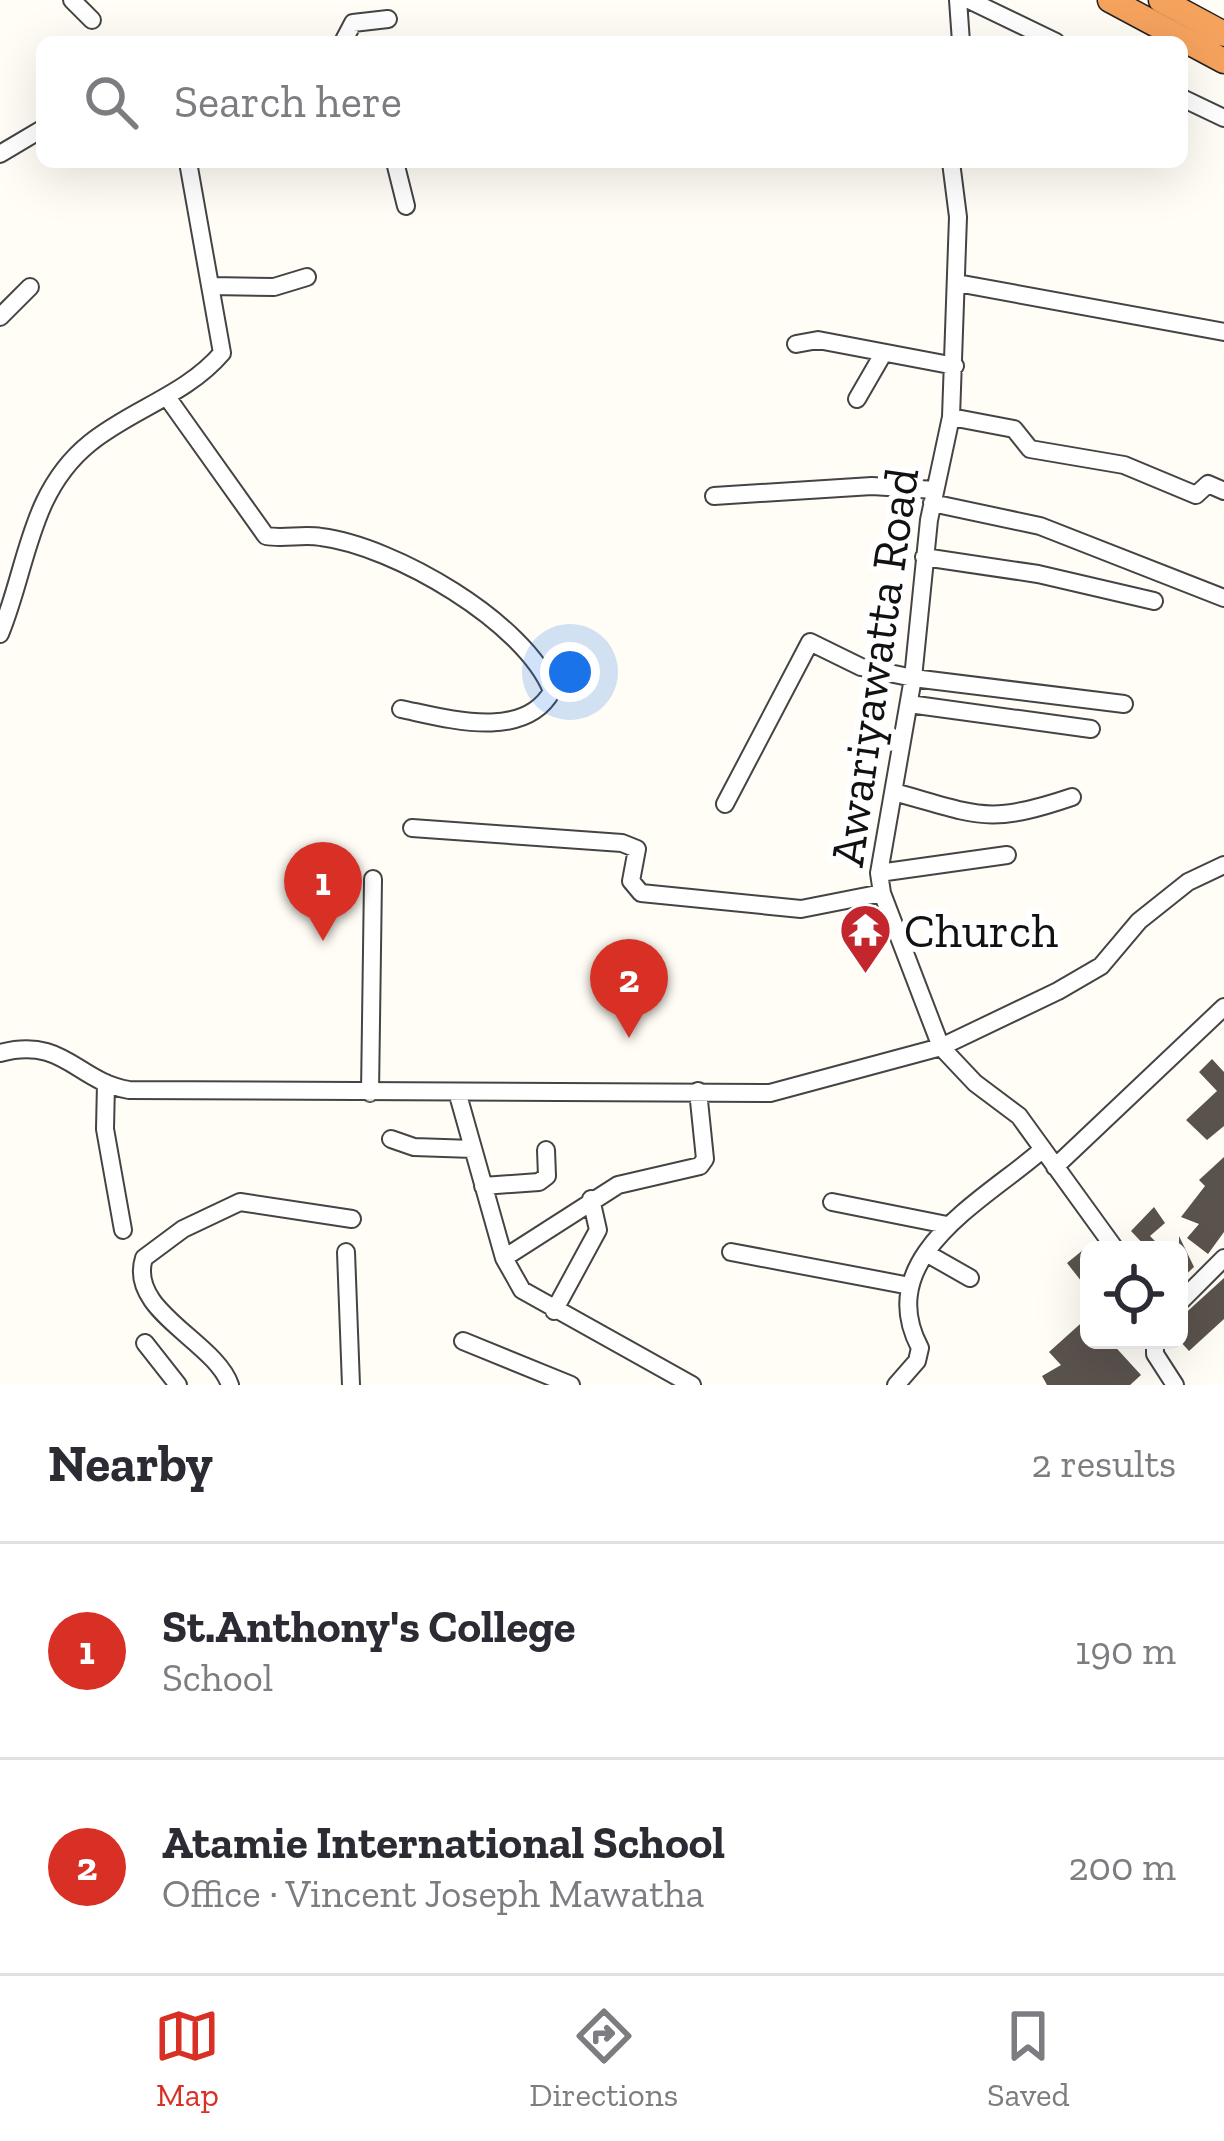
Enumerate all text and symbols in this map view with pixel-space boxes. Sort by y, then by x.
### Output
search box [36,36,1188,168]
icon: search [78,69,144,135]
text: Search here [174,75,402,129]
street label: Awariyawatta Road [818,464,930,870]
your location [540,642,600,702]
pin: 1 [284,842,362,941]
temple icon: Church [837,902,893,976]
place label: Church [904,902,1058,959]
pin: 2 [590,939,668,1038]
map controls [1080,1241,1188,1349]
button: locate [1080,1241,1188,1349]
text: Nearby [48,1433,213,1494]
text: 2 results [1031,1440,1176,1487]
text: St.Anthony's College [162,1600,576,1654]
text: 1 [79,1627,95,1674]
text: 190 m [1075,1627,1176,1674]
text: School [162,1654,273,1701]
text: Atamie International School [162,1816,725,1870]
text: 2 [77,1843,97,1890]
text: 200 m [1068,1843,1176,1890]
text: Office · Vincent Joseph Mawatha [162,1870,704,1917]
tab: Map [154,2003,220,2114]
tab: Directions [529,2003,678,2114]
tab: Saved [987,2003,1070,2114]

